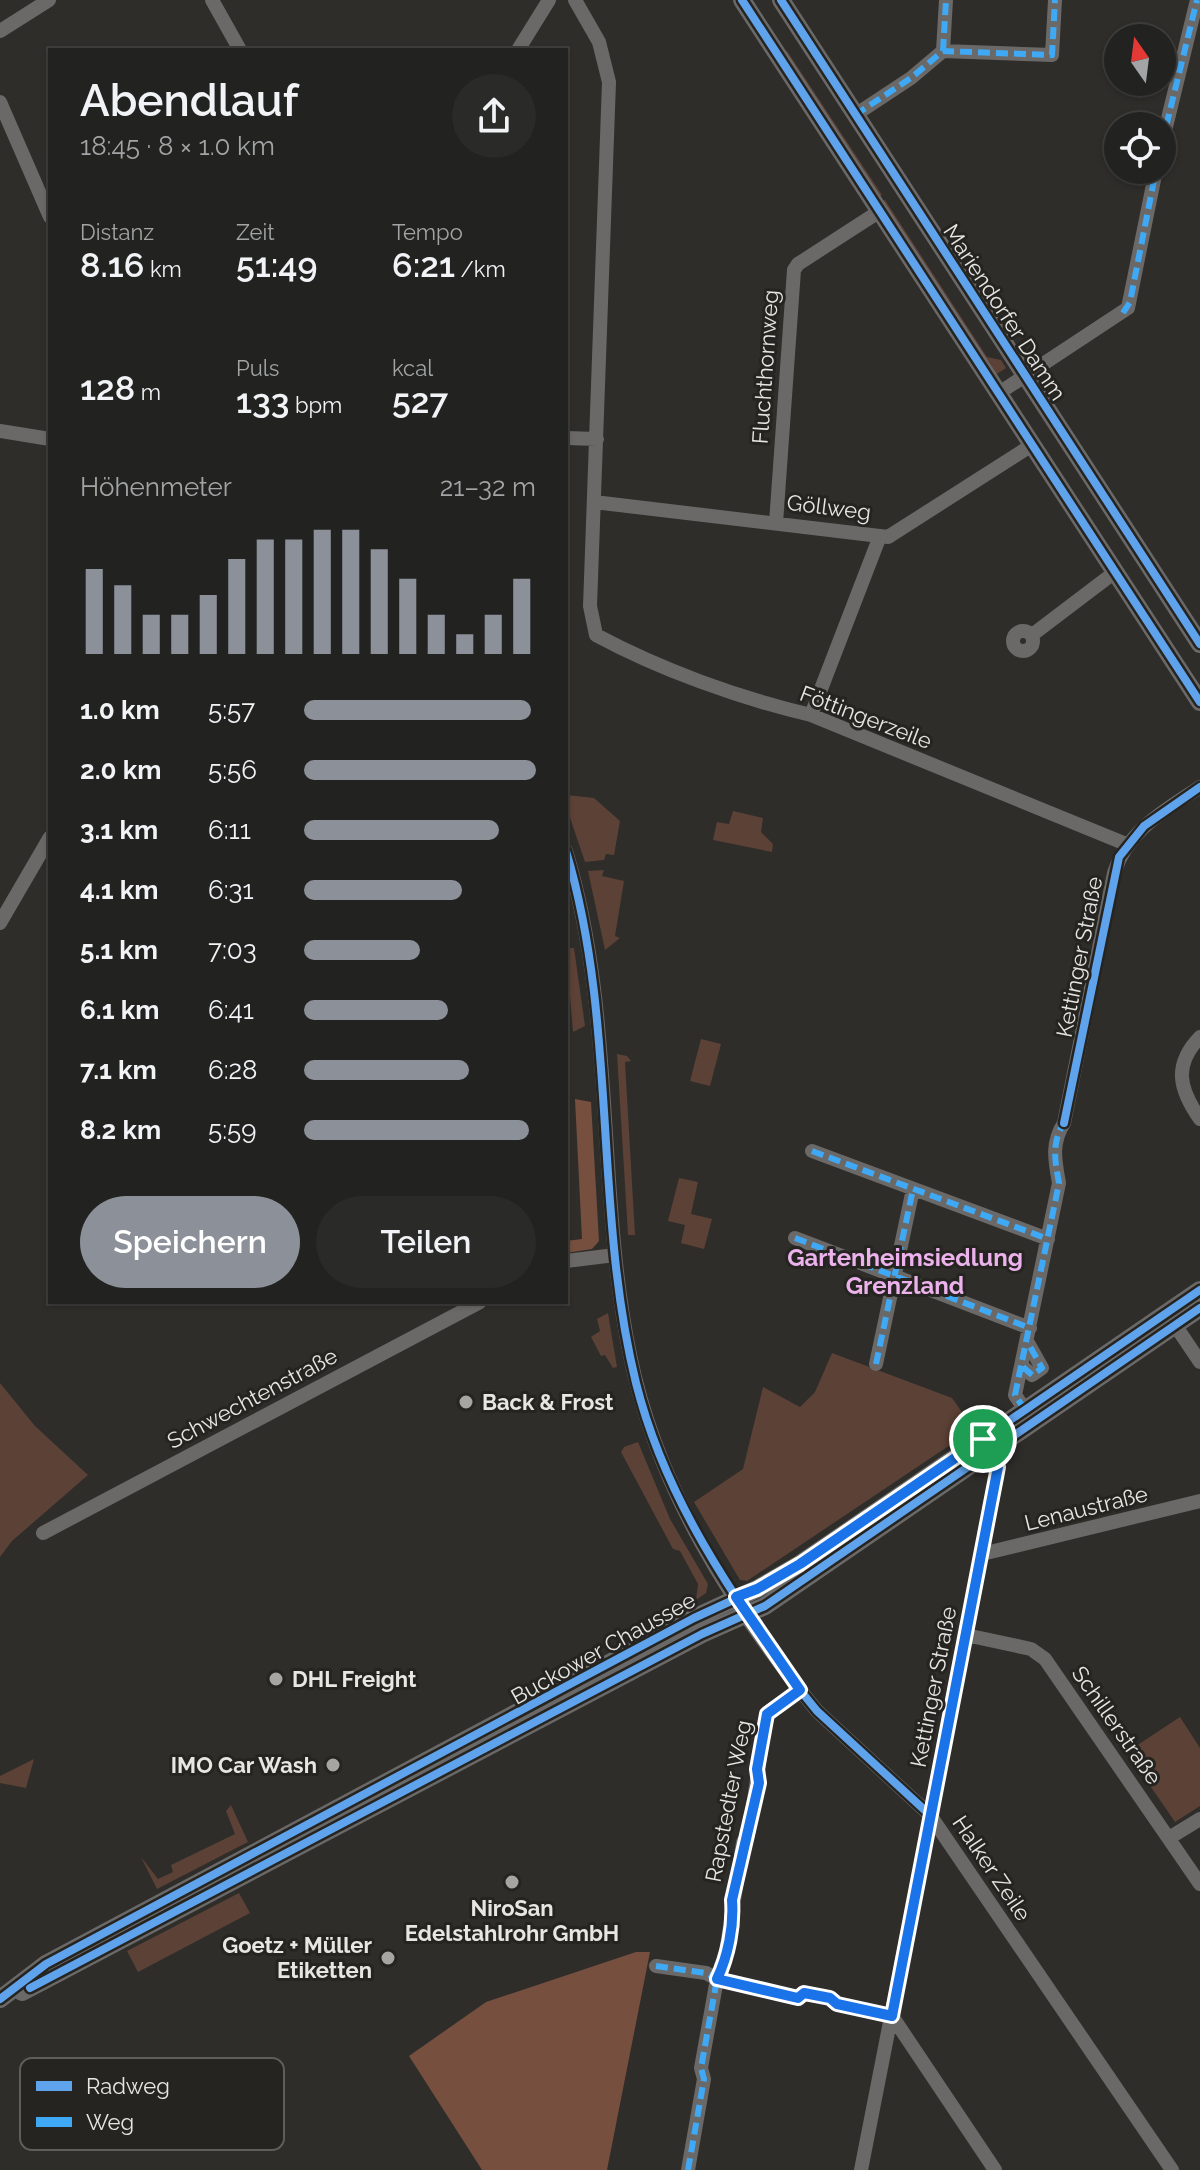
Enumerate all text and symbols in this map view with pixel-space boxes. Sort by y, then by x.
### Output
north arrow [1104,24,1176,96]
map controls [1104,24,1176,184]
button: share [452,74,536,158]
text: Abendlauf [80,75,298,126]
button: locate [1104,112,1176,184]
text: 18:45 · 8 × 1.0 km [80,131,275,161]
text: Distanz [80,219,154,245]
text: Zeit [236,219,275,245]
text: Tempo [392,219,463,245]
street label: Mariendorfer Damm [938,219,1072,405]
text: 8.16 [80,245,144,285]
text: 51:49 [236,245,318,285]
text: 6:21 [392,245,455,285]
text: km [144,256,182,282]
text: /km [455,256,506,282]
street label: Fluchthornweg [747,289,783,445]
text: Puls [236,355,279,381]
text: kcal [392,355,433,381]
text: 128 [80,368,135,408]
text: m [135,379,161,405]
text: 133 [236,381,289,421]
text: 527 [392,381,448,421]
text: bpm [289,392,342,418]
text: Höhenmeter [80,472,232,502]
text: 21–32 m [440,472,536,502]
street label: Göllweg [786,489,872,525]
street label: Föttingerzeile [796,680,936,754]
text: 1.0 km [80,695,160,725]
text: 5:57 [208,695,255,725]
text: 2.0 km [80,755,161,785]
text: 5:56 [208,755,257,785]
text: 3.1 km [80,815,158,845]
text: 6:11 [208,815,251,845]
street label: Kettinger Straße [1051,874,1107,1040]
text: 4.1 km [80,875,159,905]
text: 6:31 [208,875,254,905]
text: 5.1 km [80,935,158,965]
text: 7:03 [208,935,257,965]
text: 6.1 km [80,995,159,1025]
text: 6:41 [208,995,254,1025]
text: 7.1 km [80,1055,157,1085]
text: 6:28 [208,1055,258,1085]
text: 8.2 km [80,1115,161,1145]
text: 5:59 [208,1115,256,1145]
button: Speichern [80,1196,300,1288]
button: Teilen [316,1196,536,1288]
district label: Gartenheimsiedlung Grenzland [787,1243,1023,1300]
street label: Schwechtenstraße [163,1342,342,1454]
place label: Back & Frost [482,1389,614,1415]
marker: Back & Frost [457,1393,475,1411]
pin [949,1405,1017,1473]
icon: arrive [961,1417,1005,1461]
street label: Lenaustraße [1022,1480,1150,1536]
street label: Buckower Chaussee [506,1586,700,1710]
street label: Kettinger Straße [905,1604,961,1770]
street label: Schillerstraße [1067,1661,1167,1789]
place label: DHL Freight [292,1666,417,1692]
marker: DHL Freight [267,1670,285,1688]
street label: Rapstedter Weg [700,1718,756,1884]
place label: IMO Car Wash [171,1752,317,1778]
marker: IMO Car Wash [324,1756,342,1774]
street label: Halker Zeile [947,1811,1037,1925]
marker: NiroSan Edelstahlrohr GmbH [503,1873,521,1891]
place label: NiroSan Edelstahlrohr GmbH [405,1895,619,1946]
place label: Goetz + Müller Etiketten [222,1932,372,1983]
marker: Goetz + Müller Etiketten [379,1949,397,1967]
legend [20,2058,284,2150]
text: Radweg [86,2073,170,2099]
text: Weg [86,2109,134,2135]

